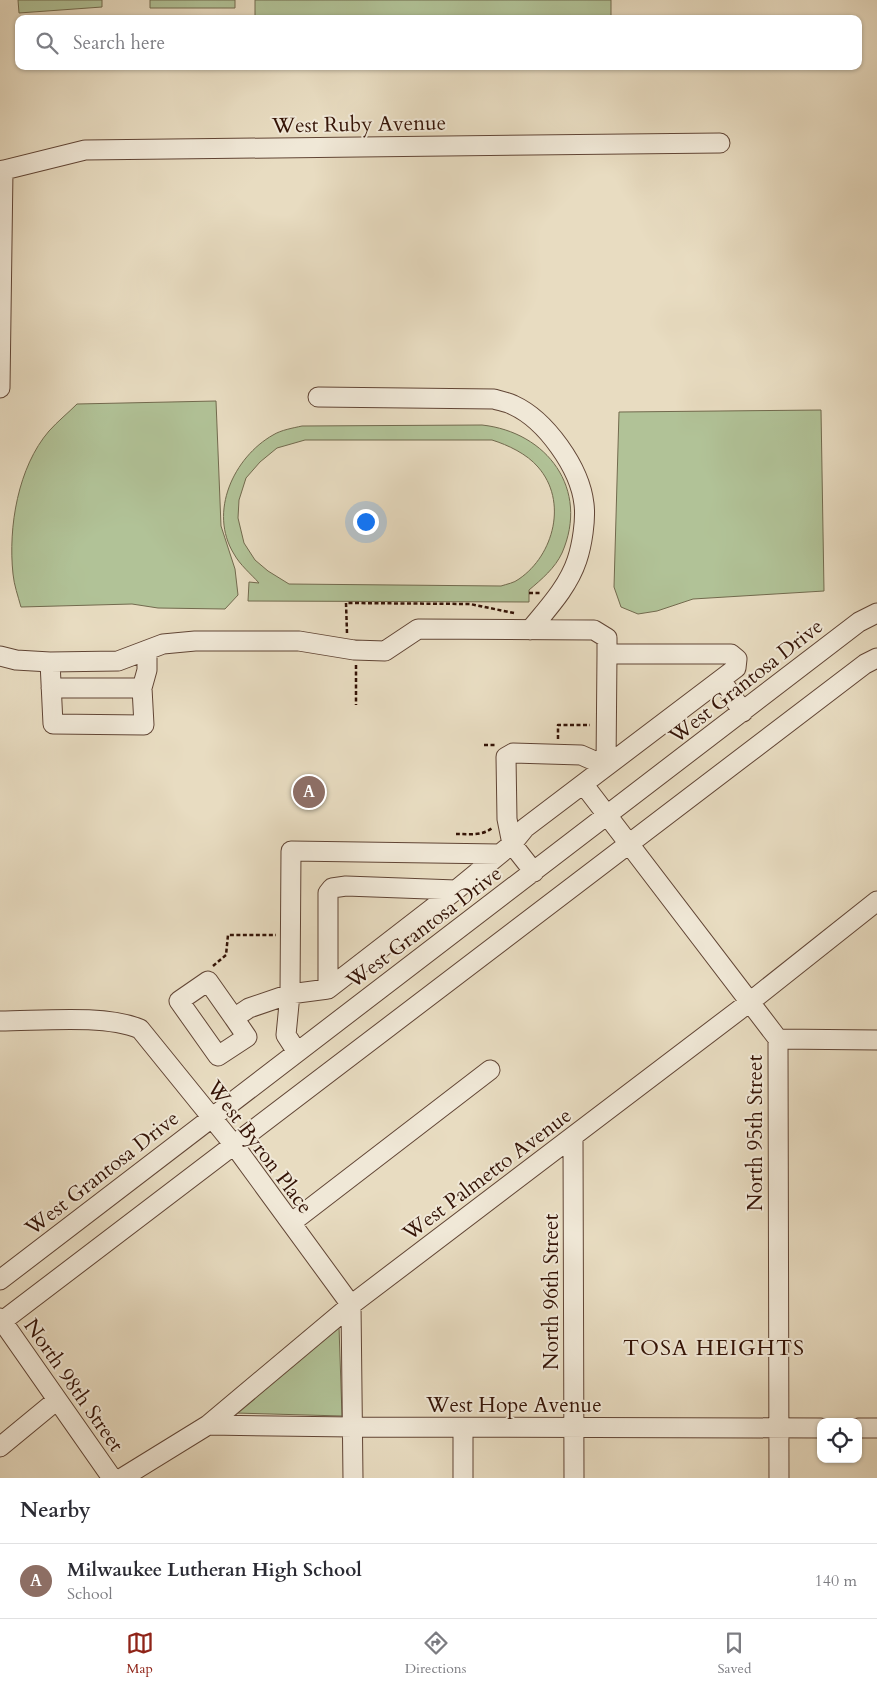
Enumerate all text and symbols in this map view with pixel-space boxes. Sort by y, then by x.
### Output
search box [15,15,862,70]
icon: search [33,29,61,57]
text: Search here [73,30,165,56]
street label: West Ruby Avenue [271,108,446,141]
your location [353,509,379,535]
street label: West Grantosa Drive [663,612,829,751]
pin: A [293,773,325,811]
street label: West Grantosa Drive [340,859,508,996]
street label: North 95th Street [741,1054,770,1211]
street label: West Byron Place [199,1074,319,1220]
street label: West Palmetto Avenue [396,1101,578,1248]
street label: West Grantosa Drive [19,1104,185,1243]
street label: North 96th Street [537,1213,566,1370]
street label: North 98th Street [17,1313,131,1458]
district label: TOSA HEIGHTS [623,1333,805,1363]
street label: West Hope Avenue [425,1391,602,1420]
map controls [817,1418,862,1463]
button: locate [817,1418,862,1463]
text: Nearby [20,1496,91,1525]
text: Milwaukee Lutheran High School [67,1557,362,1583]
text: A [30,1570,42,1592]
text: 140 m [815,1570,857,1592]
text: School [67,1583,112,1605]
tab: Map [126,1629,154,1678]
tab: Directions [405,1629,466,1678]
tab: Saved [717,1629,751,1678]

